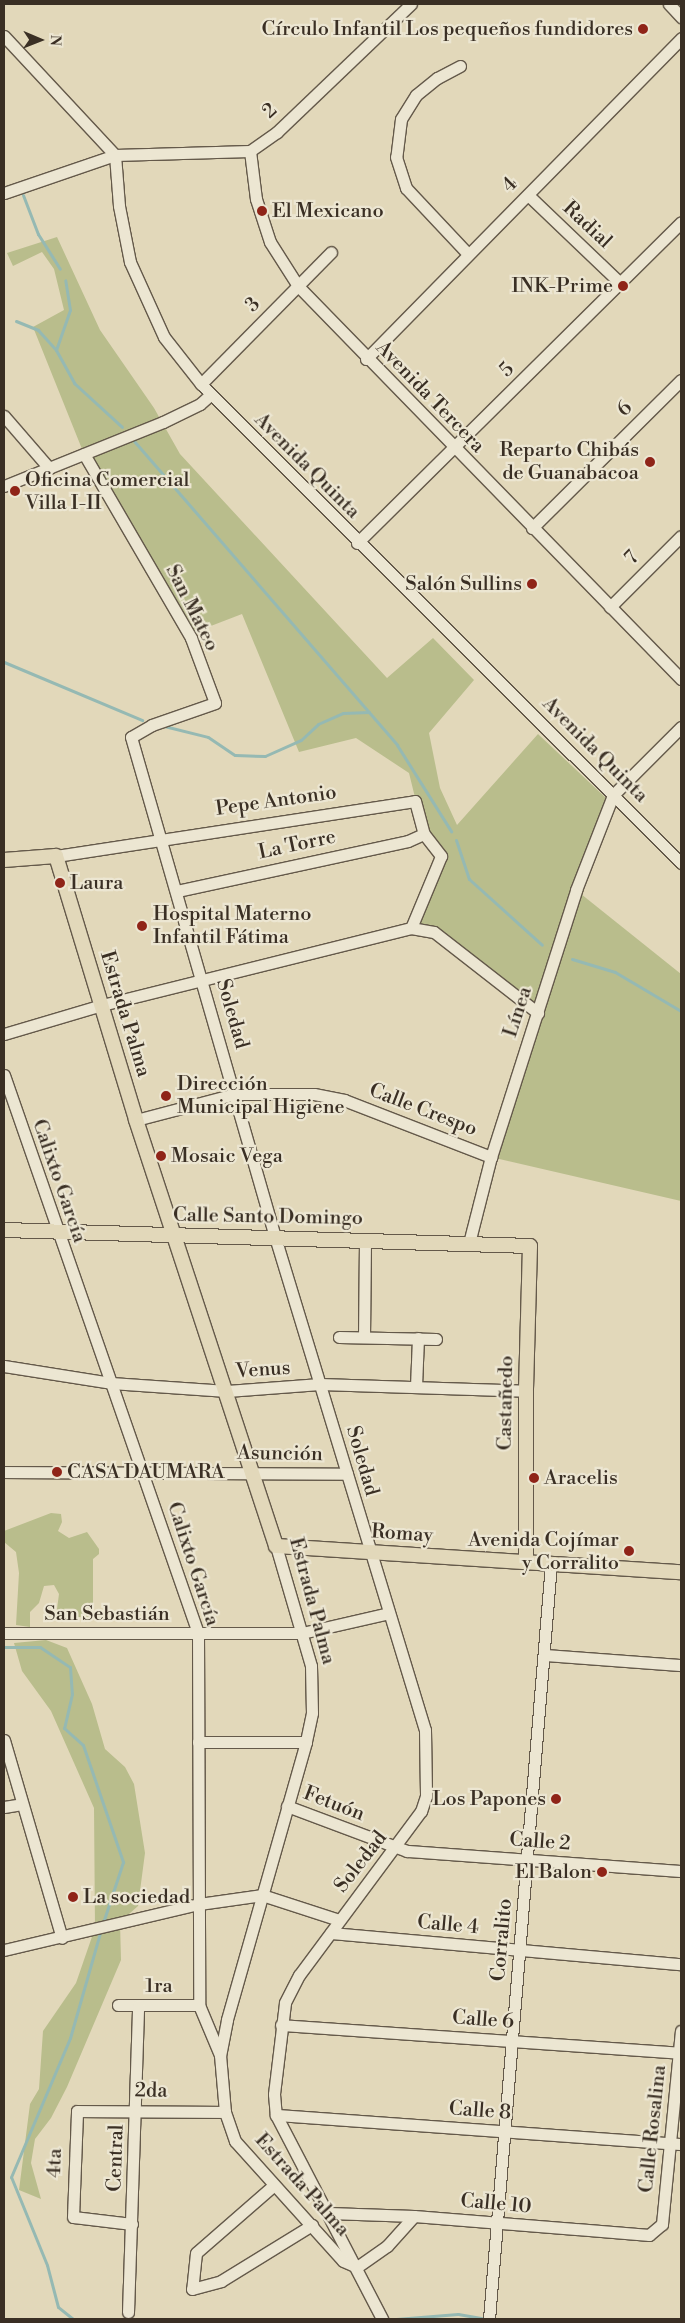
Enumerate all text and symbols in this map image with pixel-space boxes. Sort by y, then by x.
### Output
north arrow [15,15,65,65]
place label: Círculo Infantil Los pequeños fundidores [262,17,633,41]
marker: Círculo Infantil Los pequeños fundidores [637,23,649,35]
text: N [46,35,64,46]
street label: 2 [258,98,282,124]
street label: 4 [497,172,523,198]
street label: Radial [557,196,617,254]
place label: El Mexicano [272,199,384,223]
marker: El Mexicano [256,205,268,217]
place label: INK-Prime [512,274,613,298]
marker: INK-Prime [617,280,629,292]
street label: 3 [241,293,265,317]
street label: Avenida Tercera [371,336,489,458]
street label: 5 [495,358,519,382]
street label: 6 [612,396,638,422]
street label: Avenida Quinta [249,408,365,524]
place label: Reparto Chibás de Guanabacoa [500,439,639,486]
marker: Reparto Chibás de Guanabacoa [643,455,657,469]
place label: Oficina Comercial Villa I-II [25,468,189,515]
marker: Oficina Comercial Villa I-II [9,485,21,497]
street label: 7 [620,546,644,570]
street label: San Mateo [160,561,224,655]
place label: Salón Sullins [405,572,522,596]
marker: Salón Sullins [526,578,538,590]
street label: Avenida Quinta [537,692,653,808]
street label: Pepe Antonio [214,781,338,821]
street label: La Torre [256,825,338,865]
place label: Laura [70,871,123,895]
marker: Laura [54,877,66,889]
place label: Hospital Materno Infantil Fátima [153,902,311,949]
marker: Hospital Materno Infantil Fátima [135,919,149,933]
street label: Estrada Palma [94,948,156,1080]
street label: Soledad [211,976,253,1052]
street label: Línea [499,984,537,1040]
place label: Dirección Municipal Higiene [177,1072,345,1119]
street label: Calle Crespo [366,1078,480,1142]
marker: Dirección Municipal Higiene [159,1089,173,1103]
street label: Calixto García [27,1116,91,1246]
place label: Mosaic Vega [171,1144,283,1168]
marker: Mosaic Vega [155,1150,167,1162]
street label: Calle Santo Domingo [173,1203,363,1231]
street label: Castañedo [493,1355,519,1451]
street label: Venus [235,1356,291,1384]
street label: Soledad [341,1423,383,1499]
street label: Asunción [237,1441,323,1467]
place label: CASA DAUMARA [67,1460,225,1484]
marker: CASA DAUMARA [51,1466,63,1478]
place label: Aracelis [544,1466,618,1490]
marker: Aracelis [528,1472,540,1484]
street label: Calixto García [162,1499,224,1629]
street label: Romay [370,1520,434,1548]
place label: Avenida Cojímar y Corralito [468,1528,619,1575]
street label: Estrada Palma [284,1535,340,1667]
marker: Avenida Cojímar y Corralito [623,1545,635,1557]
street label: San Sebastián [44,1602,170,1626]
street label: Fetuón [300,1781,368,1827]
place label: Los Papones [432,1787,546,1811]
marker: Los Papones [550,1793,562,1805]
street label: Soledad [330,1826,392,1898]
street label: Calle 2 [509,1828,571,1856]
place label: El Balon [515,1860,592,1884]
marker: El Balon [596,1866,608,1878]
place label: La sociedad [83,1885,190,1909]
marker: La sociedad [67,1891,79,1903]
street label: Corralito [486,1898,518,1982]
street label: Calle 4 [416,1910,480,1940]
street label: 1ra [145,1974,173,1998]
street label: Calle 6 [451,2006,515,2034]
street label: Calle Rosalina [634,2064,672,2194]
street label: 2da [134,2079,168,2103]
street label: Calle 8 [448,2097,512,2125]
street label: Central [103,2124,129,2192]
street label: Estrada Palma [249,2129,355,2241]
street label: 4ta [42,2148,68,2178]
street label: Calle 10 [460,2189,532,2219]

